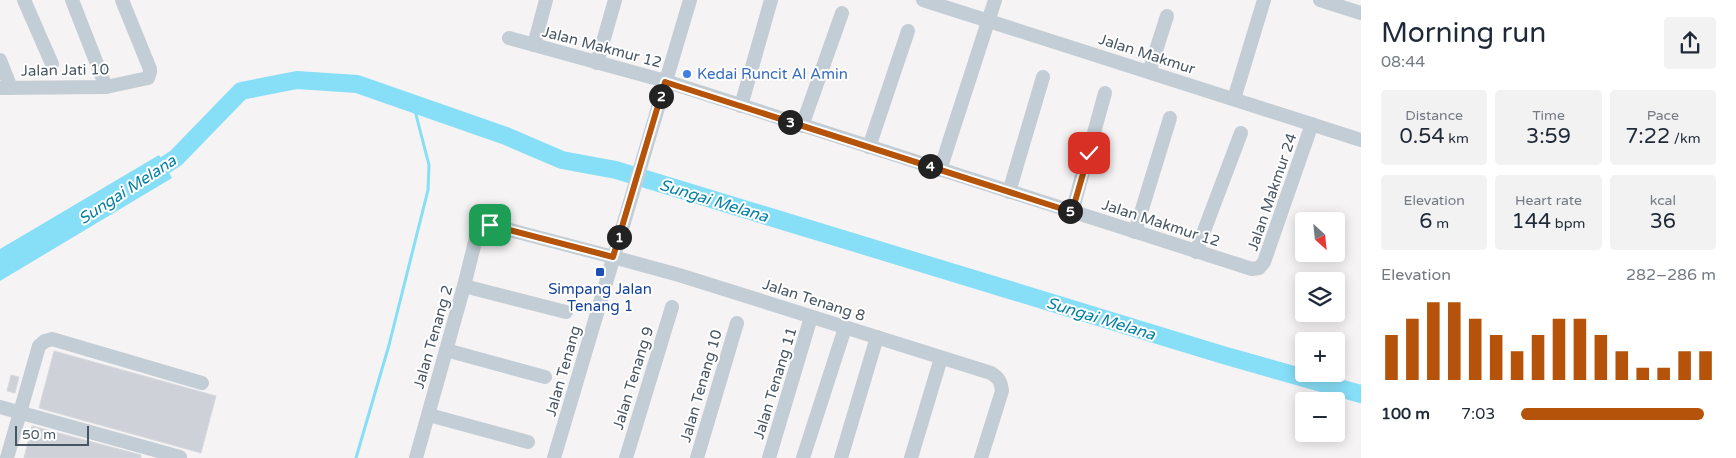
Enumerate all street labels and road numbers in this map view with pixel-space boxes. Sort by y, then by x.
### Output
street label: Jalan Makmur 12 [540,22,664,72]
street label: Jalan Makmur [1097,30,1198,78]
street label: Jalan Jati 10 [21,60,109,80]
street label: Jalan Makmur 24 [1243,131,1301,253]
street label: Jalan Makmur 12 [1100,195,1222,251]
street label: Jalan Tenang 8 [760,275,868,325]
street label: Jalan Tenang 2 [410,283,456,391]
street label: Jalan Tenang [541,324,585,418]
street label: Jalan Tenang 9 [609,324,657,432]
street label: Jalan Tenang 11 [749,325,801,441]
street label: Jalan Tenang 10 [676,328,726,444]

